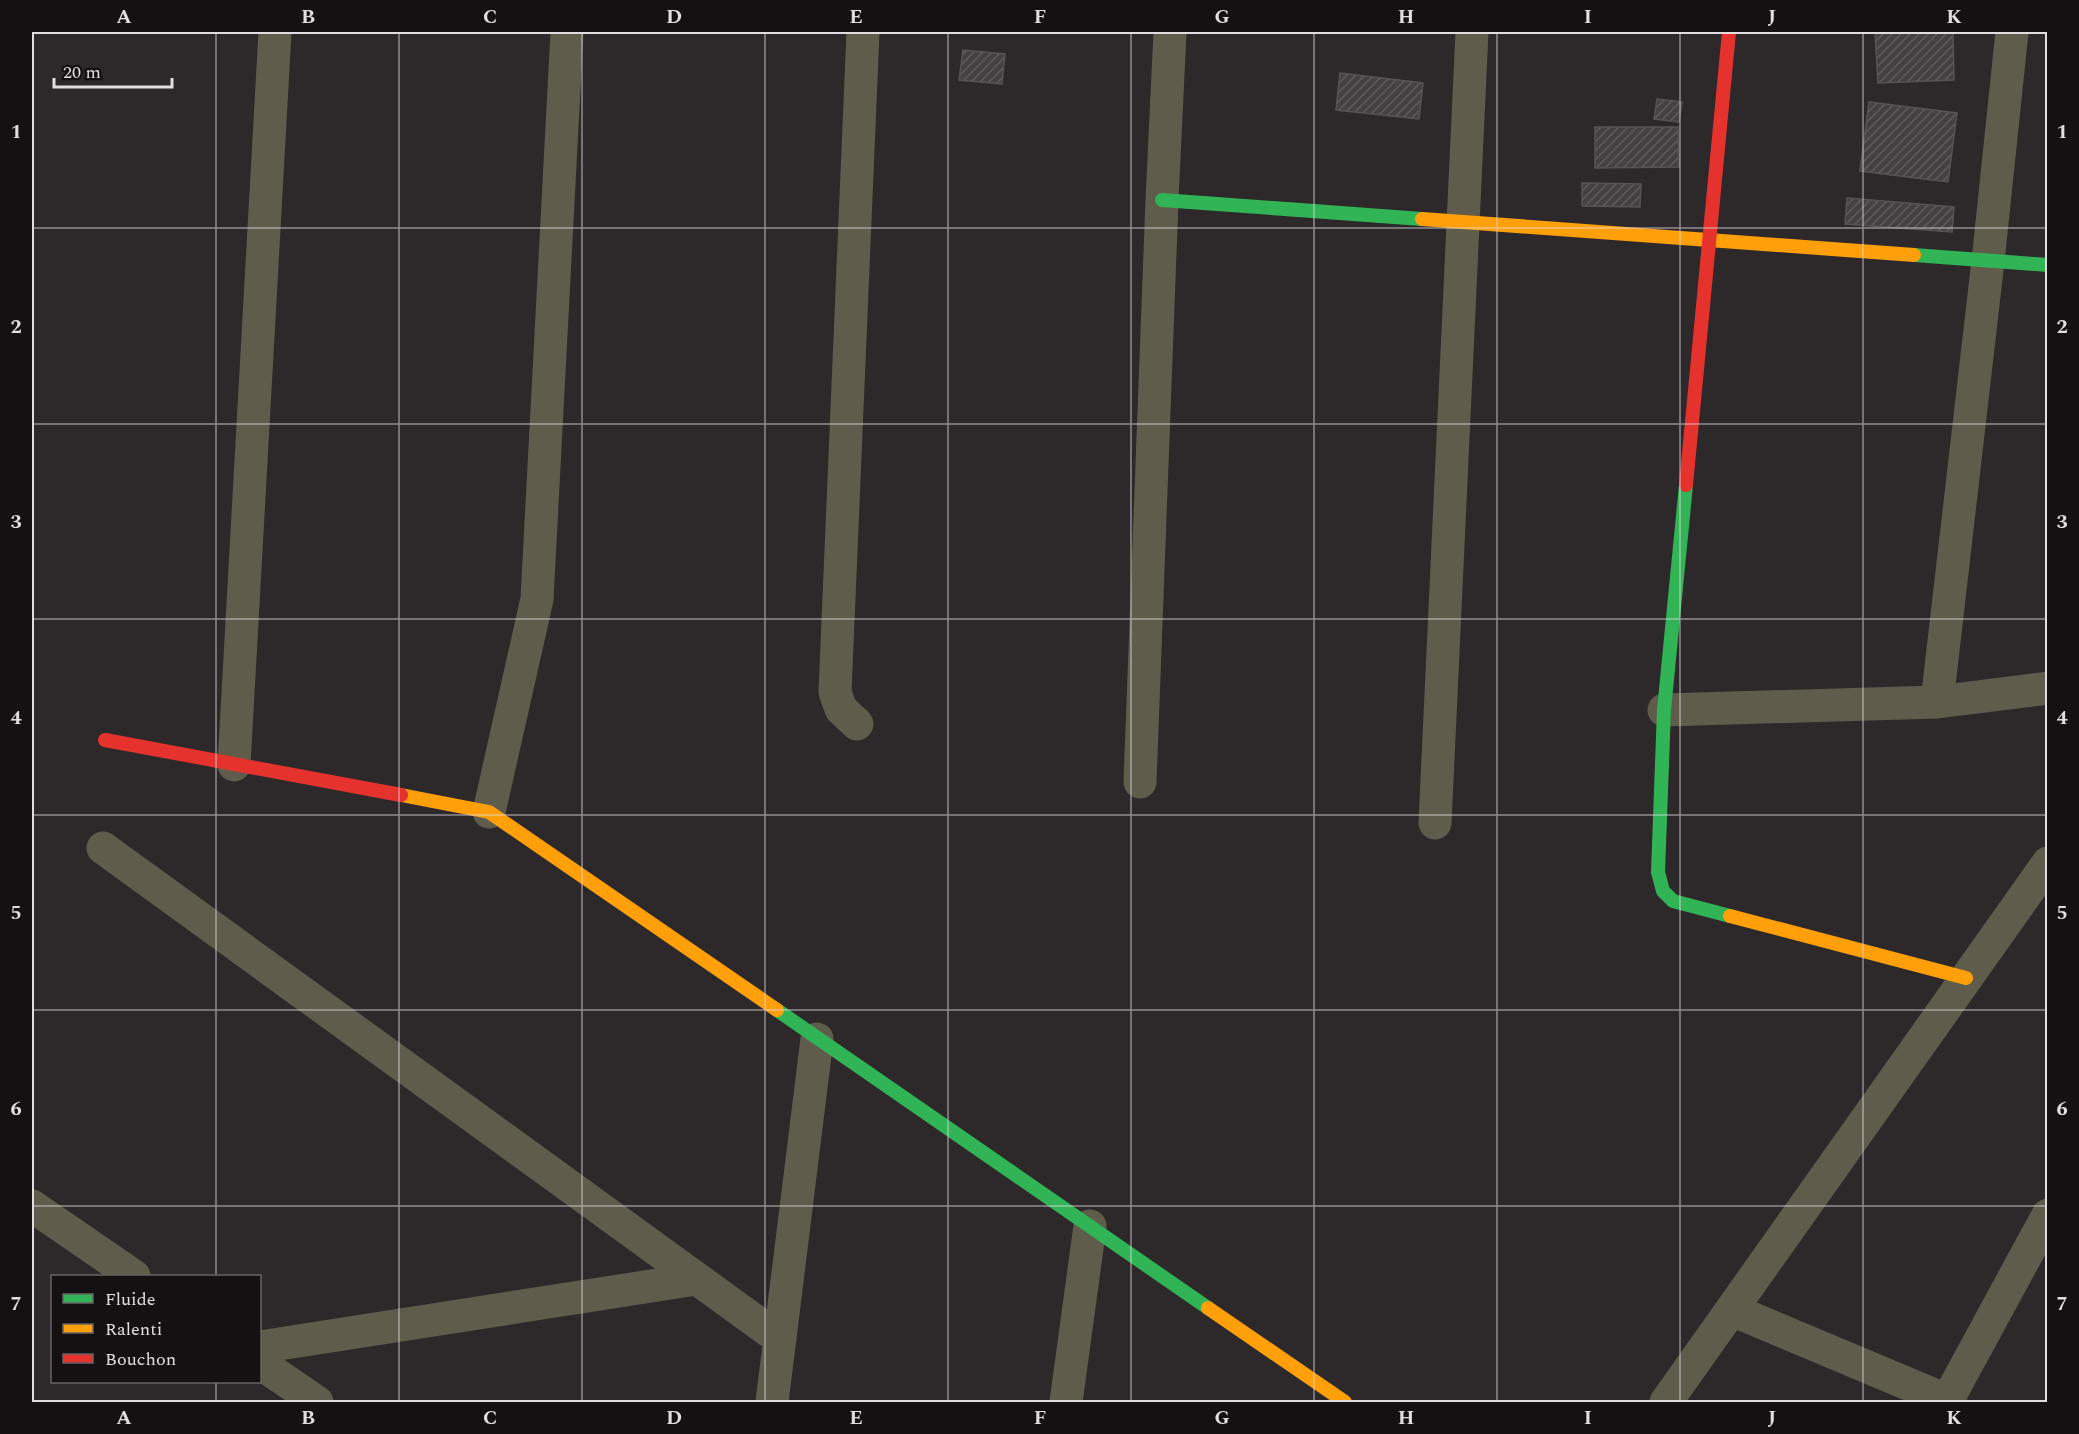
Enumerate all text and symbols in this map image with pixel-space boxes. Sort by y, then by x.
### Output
text: A [116,2,132,32]
text: B [301,2,315,32]
text: C [483,2,497,32]
text: D [666,2,682,32]
text: E [849,2,863,32]
text: F [1034,2,1046,32]
text: G [1214,2,1230,32]
text: H [1398,2,1414,32]
text: I [1584,2,1592,32]
text: J [1768,2,1776,32]
text: K [1946,2,1962,32]
scale bar [54,51,172,89]
text: 20 m [63,59,101,86]
text: 1 [10,117,22,147]
text: 1 [2056,117,2068,147]
text: 2 [10,312,22,342]
text: 2 [2056,312,2068,342]
text: 3 [10,507,22,537]
text: 3 [2056,507,2068,537]
text: 4 [10,703,22,733]
text: 4 [2056,703,2068,733]
text: 5 [10,898,22,928]
text: 5 [2056,898,2068,928]
text: 6 [10,1094,22,1124]
text: 6 [2056,1094,2068,1124]
legend [51,1275,261,1383]
text: Fluide [105,1286,156,1313]
text: 7 [10,1289,22,1319]
text: 7 [2056,1289,2068,1319]
text: Ralenti [105,1316,162,1343]
text: Bouchon [105,1346,176,1373]
text: A [116,1403,132,1433]
text: B [301,1403,315,1433]
text: C [483,1403,497,1433]
text: D [666,1403,682,1433]
text: E [849,1403,863,1433]
text: F [1034,1403,1046,1433]
text: G [1214,1403,1230,1433]
text: H [1398,1403,1414,1433]
text: I [1584,1403,1592,1433]
text: J [1768,1403,1776,1433]
text: K [1946,1403,1962,1433]

